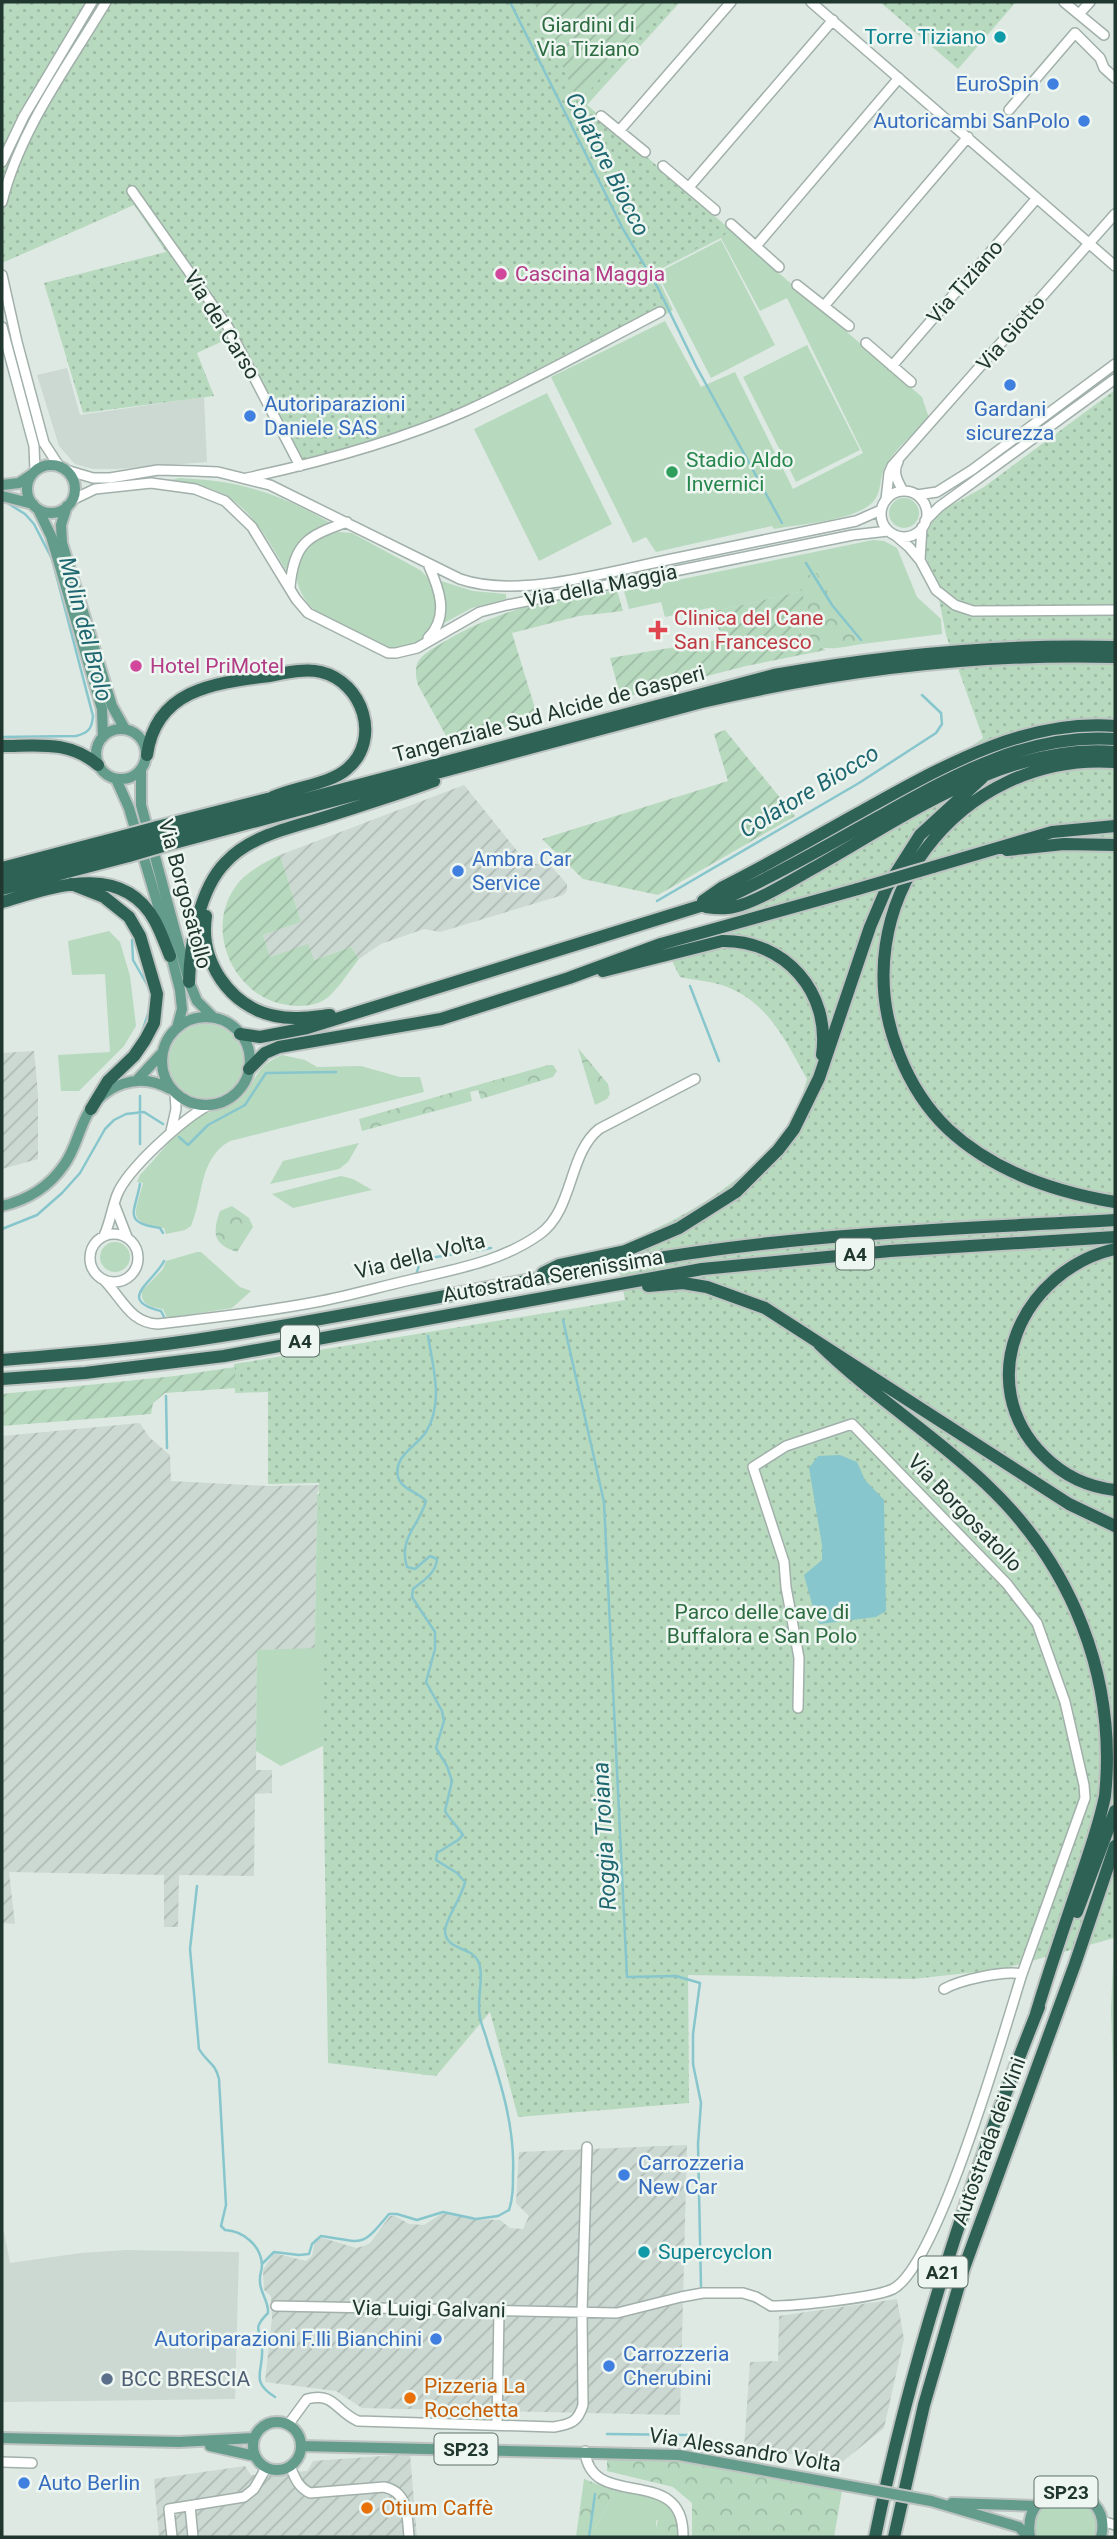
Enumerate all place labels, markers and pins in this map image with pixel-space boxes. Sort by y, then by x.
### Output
place label: Torre Tiziano [864,25,986,49]
marker: Torre Tiziano [992,29,1008,45]
place label: EuroSpin [956,72,1039,96]
marker: EuroSpin [1045,76,1061,92]
place label: Autoricambi SanPolo [873,109,1070,133]
marker: Autoricambi SanPolo [1076,113,1092,129]
place label: Cascina Maggia [515,262,665,286]
marker: Cascina Maggia [493,266,509,282]
marker: Gardani sicurezza [1002,377,1018,393]
place label: Autoriparazioni Daniele SAS [264,392,406,440]
place label: Gardani sicurezza [966,397,1054,445]
marker: Autoriparazioni Daniele SAS [242,408,258,424]
place label: Stadio Aldo Invernici [686,448,794,496]
marker: Stadio Aldo Invernici [664,464,680,480]
place label: Clinica del Cane San Francesco [674,606,823,654]
marker: Clinica del Cane San Francesco [648,620,668,640]
place label: Hotel PriMotel [150,654,284,678]
marker: Hotel PriMotel [128,658,144,674]
place label: Ambra Car Service [472,847,571,895]
marker: Ambra Car Service [450,863,466,879]
place label: Carrozzeria New Car [638,2151,744,2199]
marker: Carrozzeria New Car [616,2167,632,2183]
place label: Supercyclon [658,2240,772,2264]
marker: Supercyclon [636,2244,652,2260]
place label: Autoriparazioni F.lli Bianchini [154,2327,422,2351]
marker: Autoriparazioni F.lli Bianchini [428,2331,444,2347]
place label: Carrozzeria Cherubini [623,2342,729,2390]
marker: Carrozzeria Cherubini [601,2358,617,2374]
place label: BCC BRESCIA [121,2367,251,2391]
marker: BCC BRESCIA [99,2371,115,2387]
place label: Pizzeria La Rocchetta [424,2374,526,2422]
marker: Pizzeria La Rocchetta [402,2390,418,2406]
place label: Auto Berlin [38,2471,140,2495]
marker: Auto Berlin [16,2475,32,2491]
place label: Otium Caffè [381,2496,493,2520]
marker: Otium Caffè [359,2500,375,2516]

